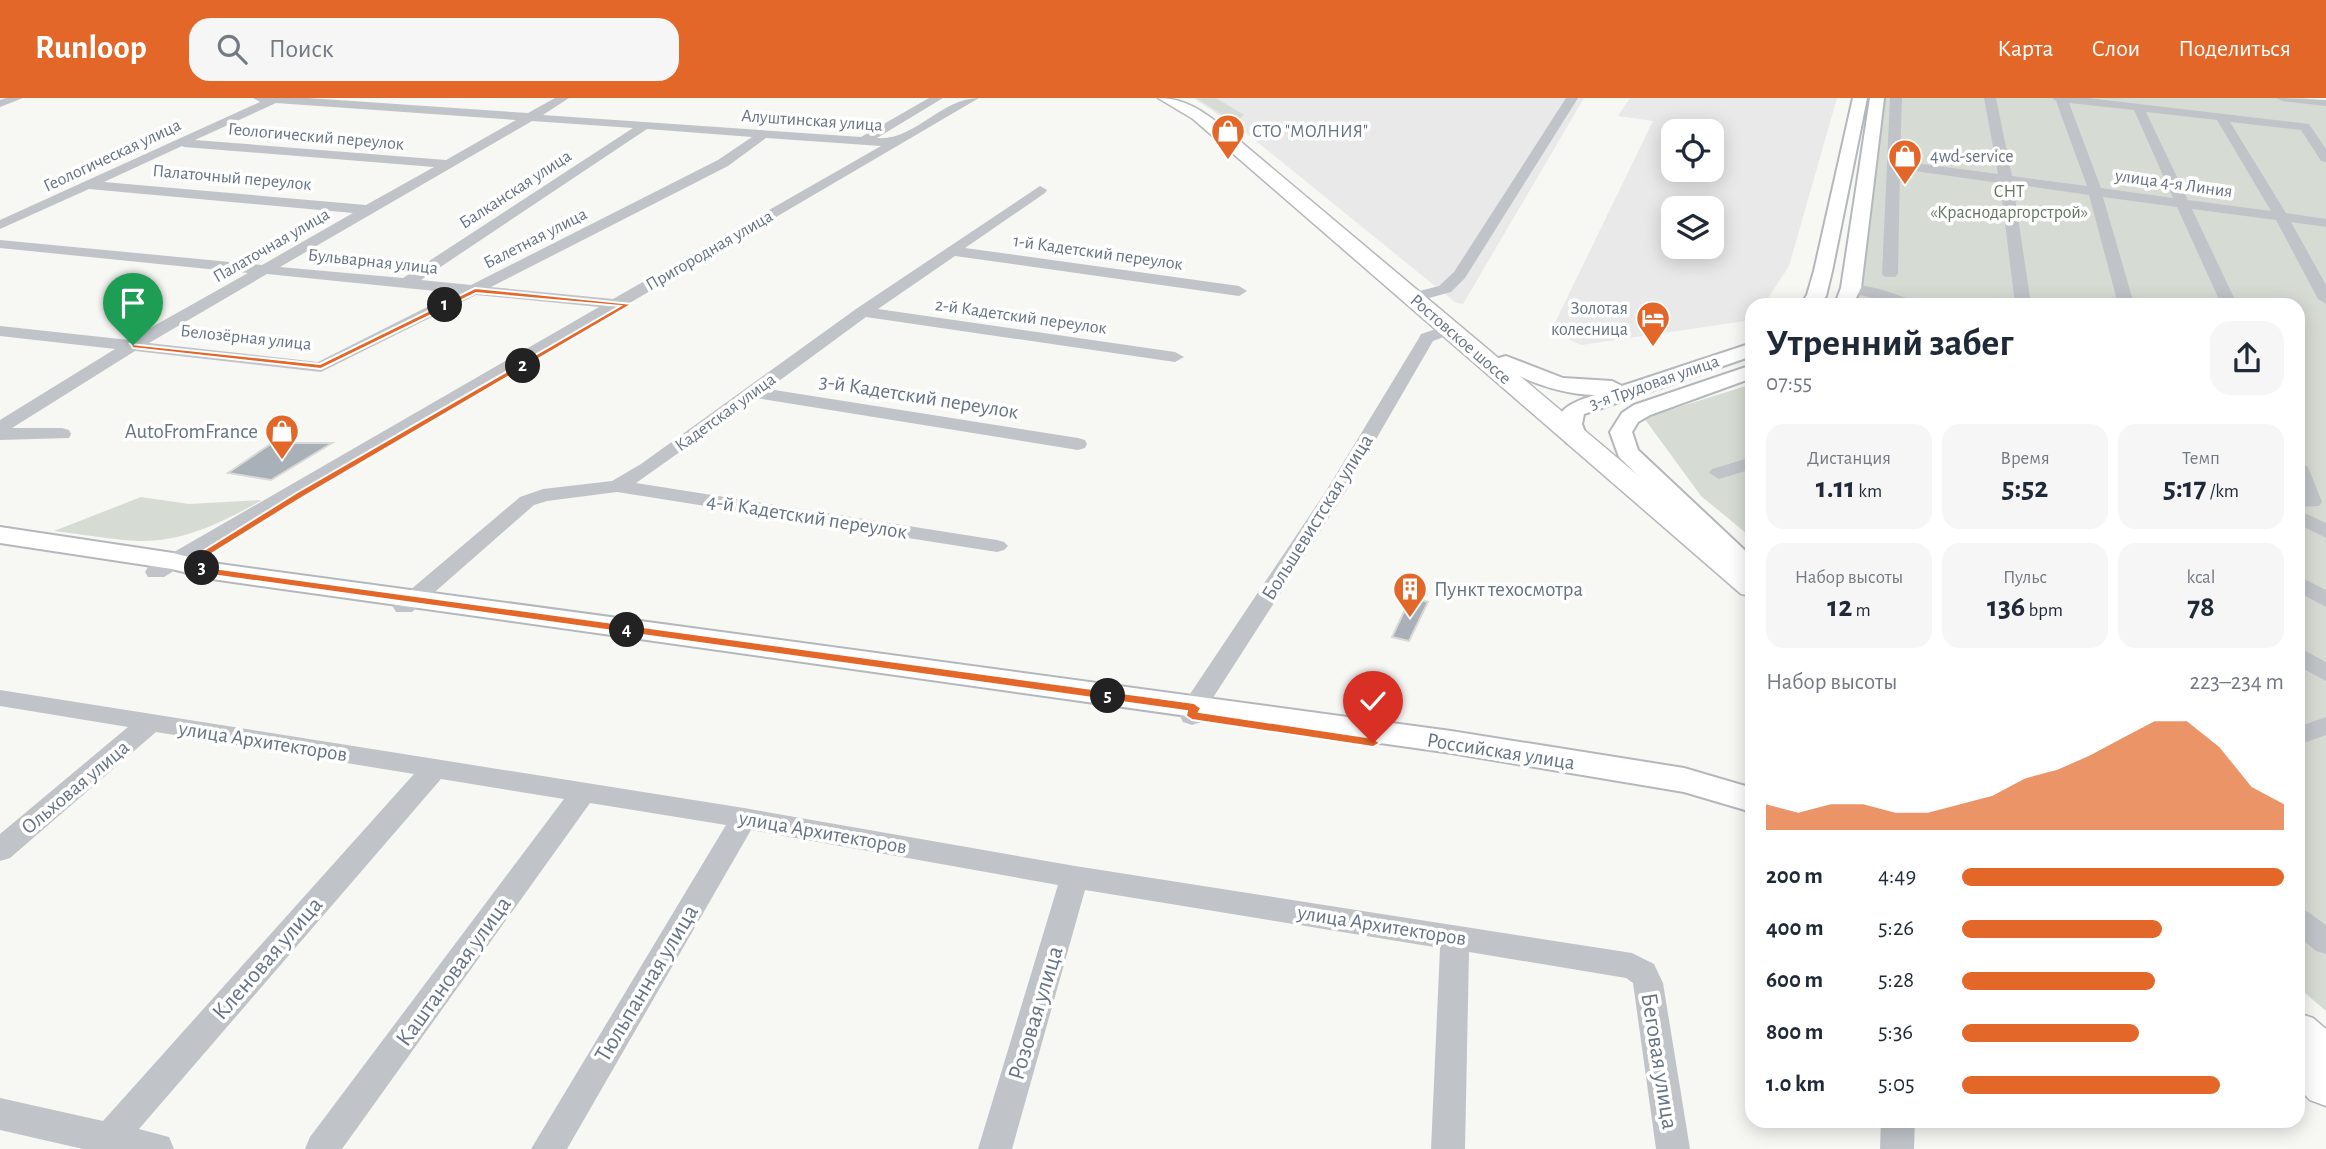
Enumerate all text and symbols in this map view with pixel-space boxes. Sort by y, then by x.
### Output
search box [189,18,679,81]
icon: search [213,30,251,68]
text: Runloop [35,32,147,65]
text: Поиск [269,36,334,62]
text: Карта [1997,37,2053,61]
text: Слои [2091,37,2140,61]
text: Поделиться [2178,37,2291,61]
street label: Алуштинская улица [741,107,883,135]
shop icon: СТО "МОЛНИЯ" [1209,112,1247,161]
street label: Геологическая улица [41,116,184,196]
map controls [1661,119,1724,259]
button: locate [1661,119,1724,182]
street label: Геологический переулок [227,120,406,154]
place label: СТО "МОЛНИЯ" [1252,123,1368,141]
shop icon: 4wd-service [1886,137,1924,186]
street label: Балканская улица [456,147,575,233]
place label: 4wd-service [1930,148,2014,166]
street label: Палаточный переулок [152,162,313,194]
street label: улица 4-я Линия [2113,167,2234,201]
park label: СНТ «Краснодаргорстрой» [1930,183,2088,222]
button: layers [1661,196,1724,259]
street label: Палаточная улица [210,205,333,286]
street label: Балетная улица [481,205,590,273]
street label: Пригородная улица [643,207,776,294]
street label: 1-й Кадетский переулок [1012,232,1185,274]
street label: Бульварная улица [307,246,439,278]
pin [103,273,163,345]
icon: arrive [114,284,152,322]
pin: 1 [428,288,462,322]
street label: Ростовское шоссе [1406,291,1514,388]
text: 1 [441,295,448,314]
street label: 2-й Кадетский переулок [934,296,1109,338]
hotel icon: Золотая колесница [1634,299,1672,348]
place label: Золотая колесница [1551,300,1628,339]
button: share [2210,321,2284,395]
street label: Белозёрная улица [179,322,312,354]
text: Утренний забег [1766,325,2013,363]
pin: 2 [505,348,540,384]
street label: 3-я Трудовая улица [1587,352,1721,414]
text: 2 [518,356,527,375]
street label: Кадетская улица [672,370,779,455]
street label: 3-й Кадетский переулок [818,370,1020,423]
text: 07:55 [1766,372,1812,395]
shop icon: AutoFromFrance [263,412,301,461]
place label: AutoFromFrance [125,421,258,442]
street label: Большевистская улица [1258,430,1377,604]
text: Дистанция [1807,449,1891,468]
text: Время [2000,449,2050,468]
text: Темп [2182,449,2220,468]
text: 1.11 [1816,473,1855,503]
text: 5:52 [2002,473,2048,503]
text: 5:17 [2163,473,2207,503]
text: km [1855,482,1882,501]
text: /km [2207,482,2239,501]
street label: 4-й Кадетский переулок [705,490,909,543]
pin: 3 [184,550,220,586]
text: 3 [197,558,206,577]
text: Набор высоты [1795,568,1903,587]
text: Пульс [2003,568,2047,587]
text: kcal [2187,568,2215,587]
building icon: Пункт техосмотра [1391,570,1429,619]
place label: Пункт техосмотра [1434,579,1583,600]
text: 12 [1827,592,1852,622]
text: 136 [1987,592,2025,622]
text: 78 [2187,592,2215,622]
text: m [1852,601,1871,620]
text: bpm [2025,601,2063,620]
pin: 4 [610,612,644,648]
text: 4 [622,620,631,639]
pin [1343,671,1403,743]
text: Набор высоты [1766,671,1898,694]
text: 223–234 m [2189,671,2284,694]
pin: 5 [1090,678,1126,714]
icon: check [1354,682,1392,720]
text: 5 [1103,686,1112,705]
street label: улица Архитекторов [176,718,349,765]
street label: Российская улица [1425,729,1577,774]
street label: Ольховая улица [17,736,134,838]
street label: улица Архитекторов [736,807,909,858]
text: 200 m [1766,865,1823,888]
text: 4:49 [1878,865,1916,888]
street label: Кленовая улица [208,892,328,1025]
street label: Каштановая улица [392,892,516,1051]
street label: Тюльпанная улица [591,901,703,1066]
street label: улица Архитекторов [1295,902,1468,949]
text: 400 m [1766,917,1824,940]
text: 5:26 [1878,917,1914,940]
street label: Розовая улица [1004,944,1068,1083]
text: 600 m [1766,969,1823,992]
text: 5:28 [1878,969,1914,992]
street label: Беговая улица [1636,991,1682,1131]
text: 800 m [1766,1021,1823,1044]
text: 5:36 [1878,1021,1913,1044]
text: 1.0 km [1766,1073,1825,1096]
text: 5:05 [1878,1073,1915,1096]

